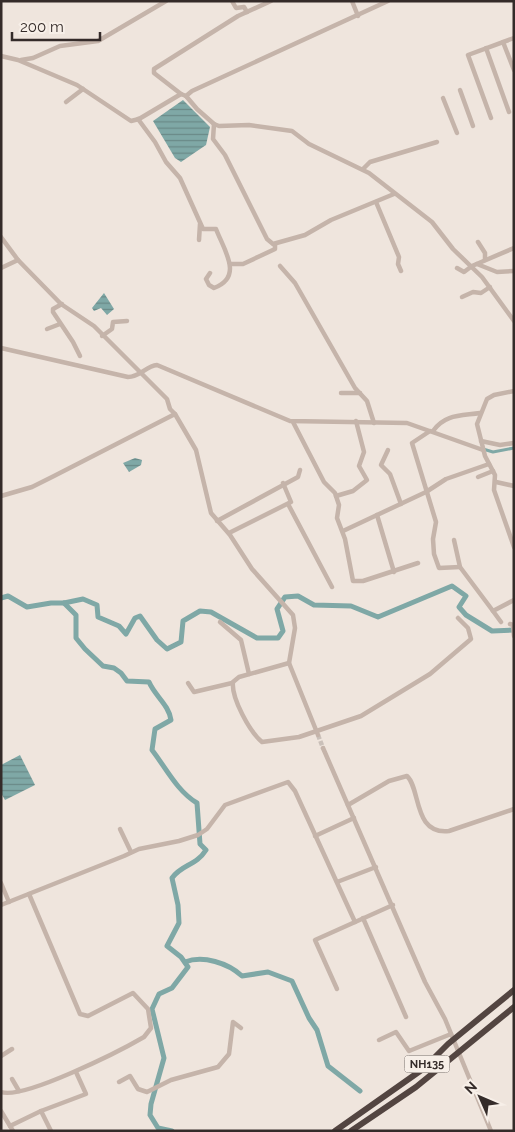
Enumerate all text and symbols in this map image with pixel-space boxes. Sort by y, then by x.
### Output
scale bar [12,10,100,42]
text: 200 m [20,18,64,36]
road number: NH135 [404,1056,450,1072]
north arrow [455,1072,505,1122]
text: N [461,1078,480,1097]

